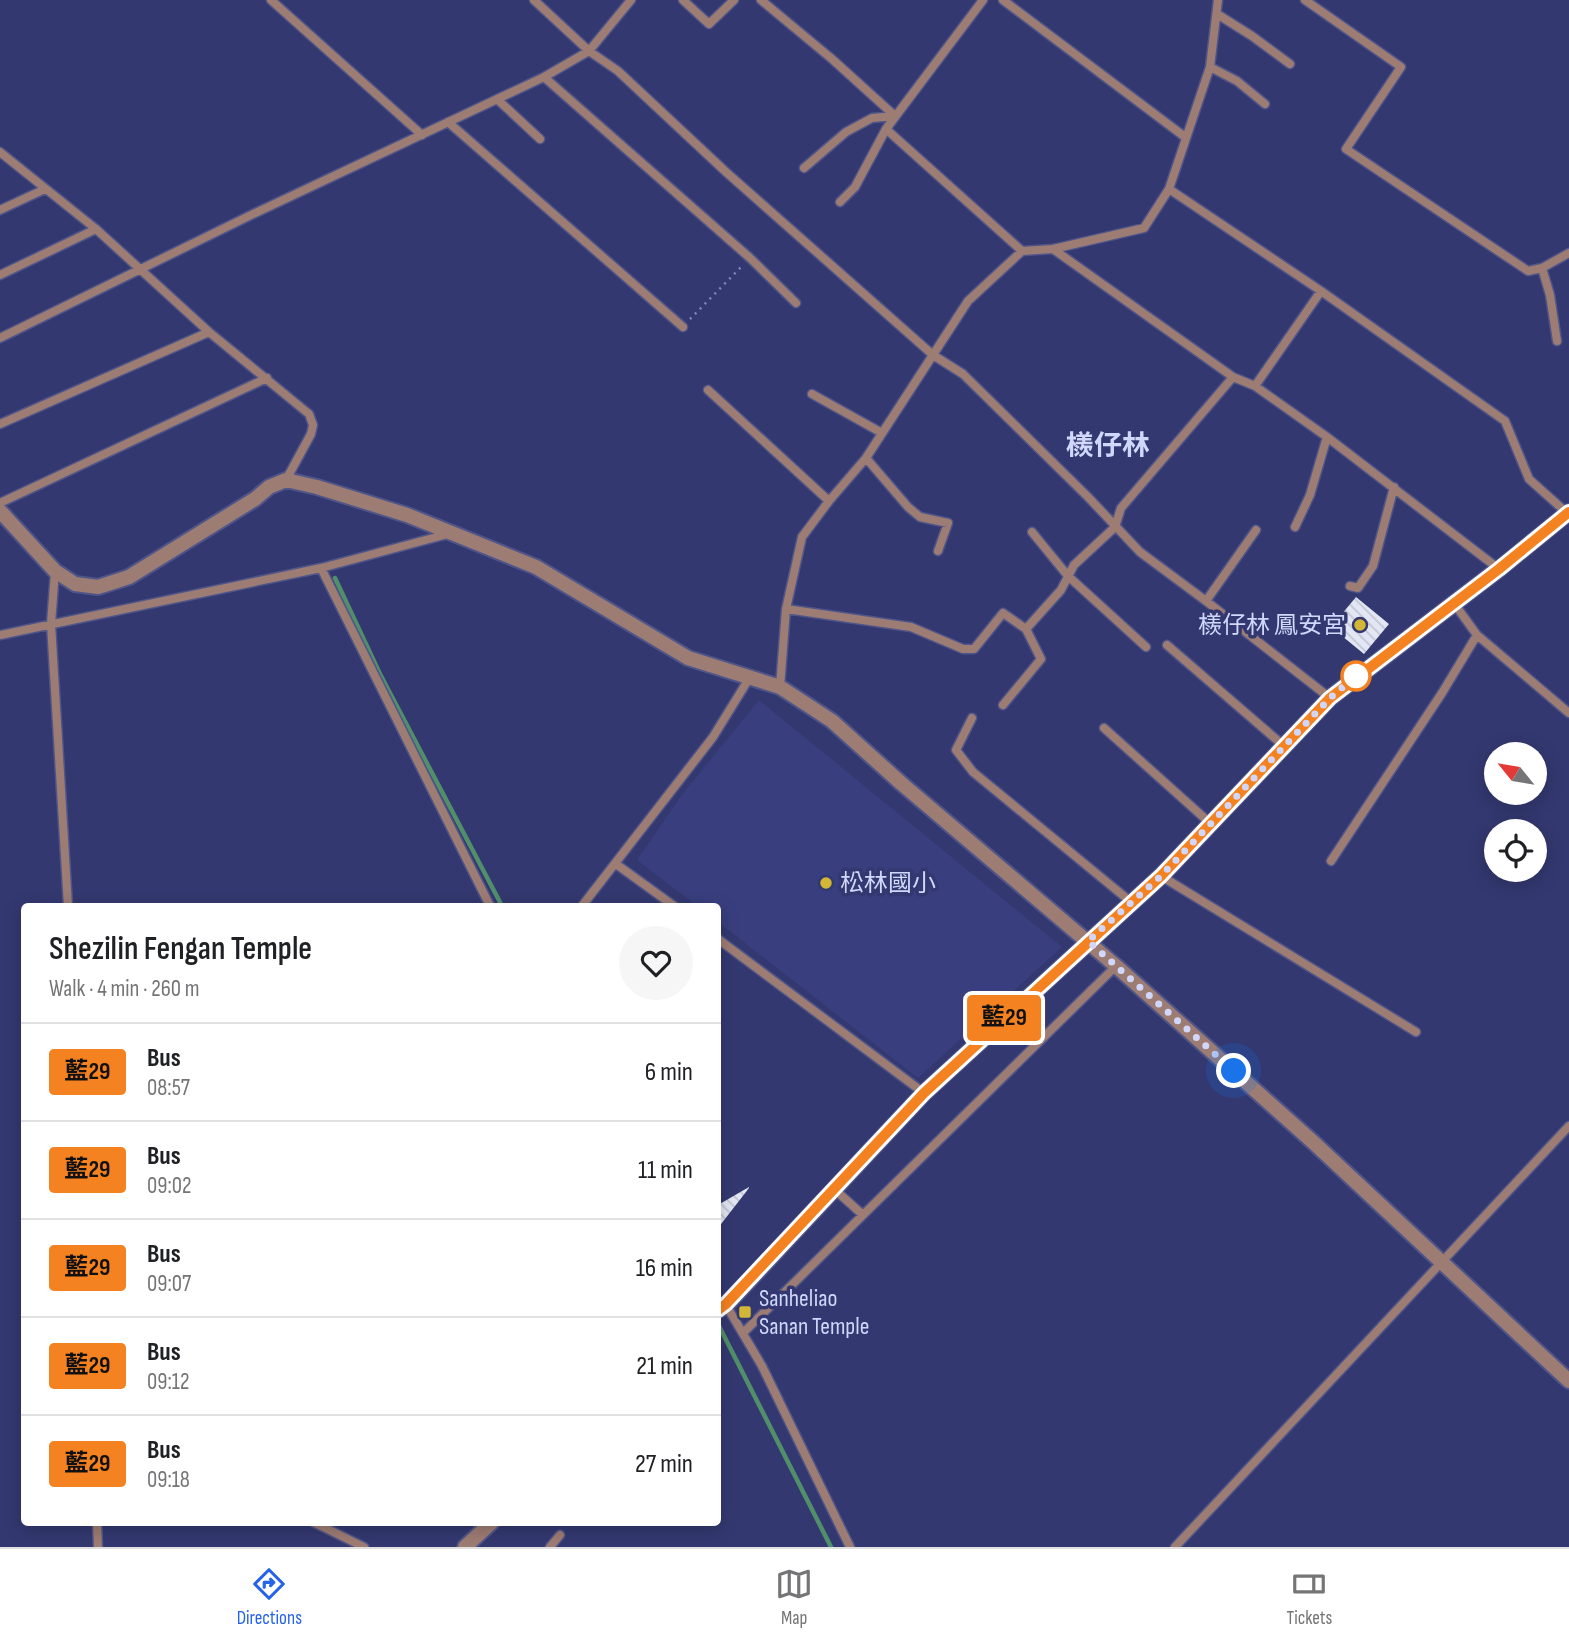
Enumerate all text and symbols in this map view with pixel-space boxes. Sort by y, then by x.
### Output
district label: 檨仔林 [1066,430,1150,463]
place label: 檨仔林 鳳安宮 [1198,611,1346,640]
marker: 檨仔林 鳳安宮 [1352,617,1368,633]
unlabelled marker [1341,661,1371,691]
north arrow [1484,742,1547,805]
map controls [1484,742,1547,882]
button: locate [1484,819,1547,882]
place label: 松林國小 [840,869,936,898]
marker: 松林國小 [818,875,834,891]
button: heart [619,926,693,1000]
text: Shezilin Fengan Temple [49,929,312,969]
text: Walk · 4 min · 260 m [49,975,199,1003]
line badge: 藍29 [964,995,1044,1041]
text: 藍29 [981,1003,1027,1032]
text: Bus [147,1043,181,1074]
your location [1216,1053,1251,1088]
text: 藍29 [65,1057,110,1086]
text: 6 min [645,1057,693,1088]
text: 08:57 [147,1074,190,1102]
text: Bus [147,1141,181,1172]
text: 藍29 [65,1155,110,1184]
text: 11 min [638,1155,693,1186]
text: 09:02 [147,1172,192,1200]
text: Bus [147,1239,181,1270]
text: 藍29 [65,1253,110,1282]
text: 16 min [636,1253,693,1284]
text: 09:07 [147,1270,191,1298]
place label: Sanheliao Sanan Temple [759,1284,869,1341]
marker: Sanheliao Sanan Temple [737,1304,753,1320]
text: Bus [147,1337,181,1368]
text: 藍29 [65,1351,110,1380]
text: 21 min [636,1351,693,1382]
text: 09:12 [147,1368,190,1396]
text: Bus [147,1435,181,1466]
text: 藍29 [65,1449,110,1478]
text: 27 min [635,1449,693,1480]
text: 09:18 [147,1466,190,1494]
tab: Directions [237,1565,302,1630]
tab: Map [775,1565,813,1630]
tab: Tickets [1286,1565,1332,1630]

